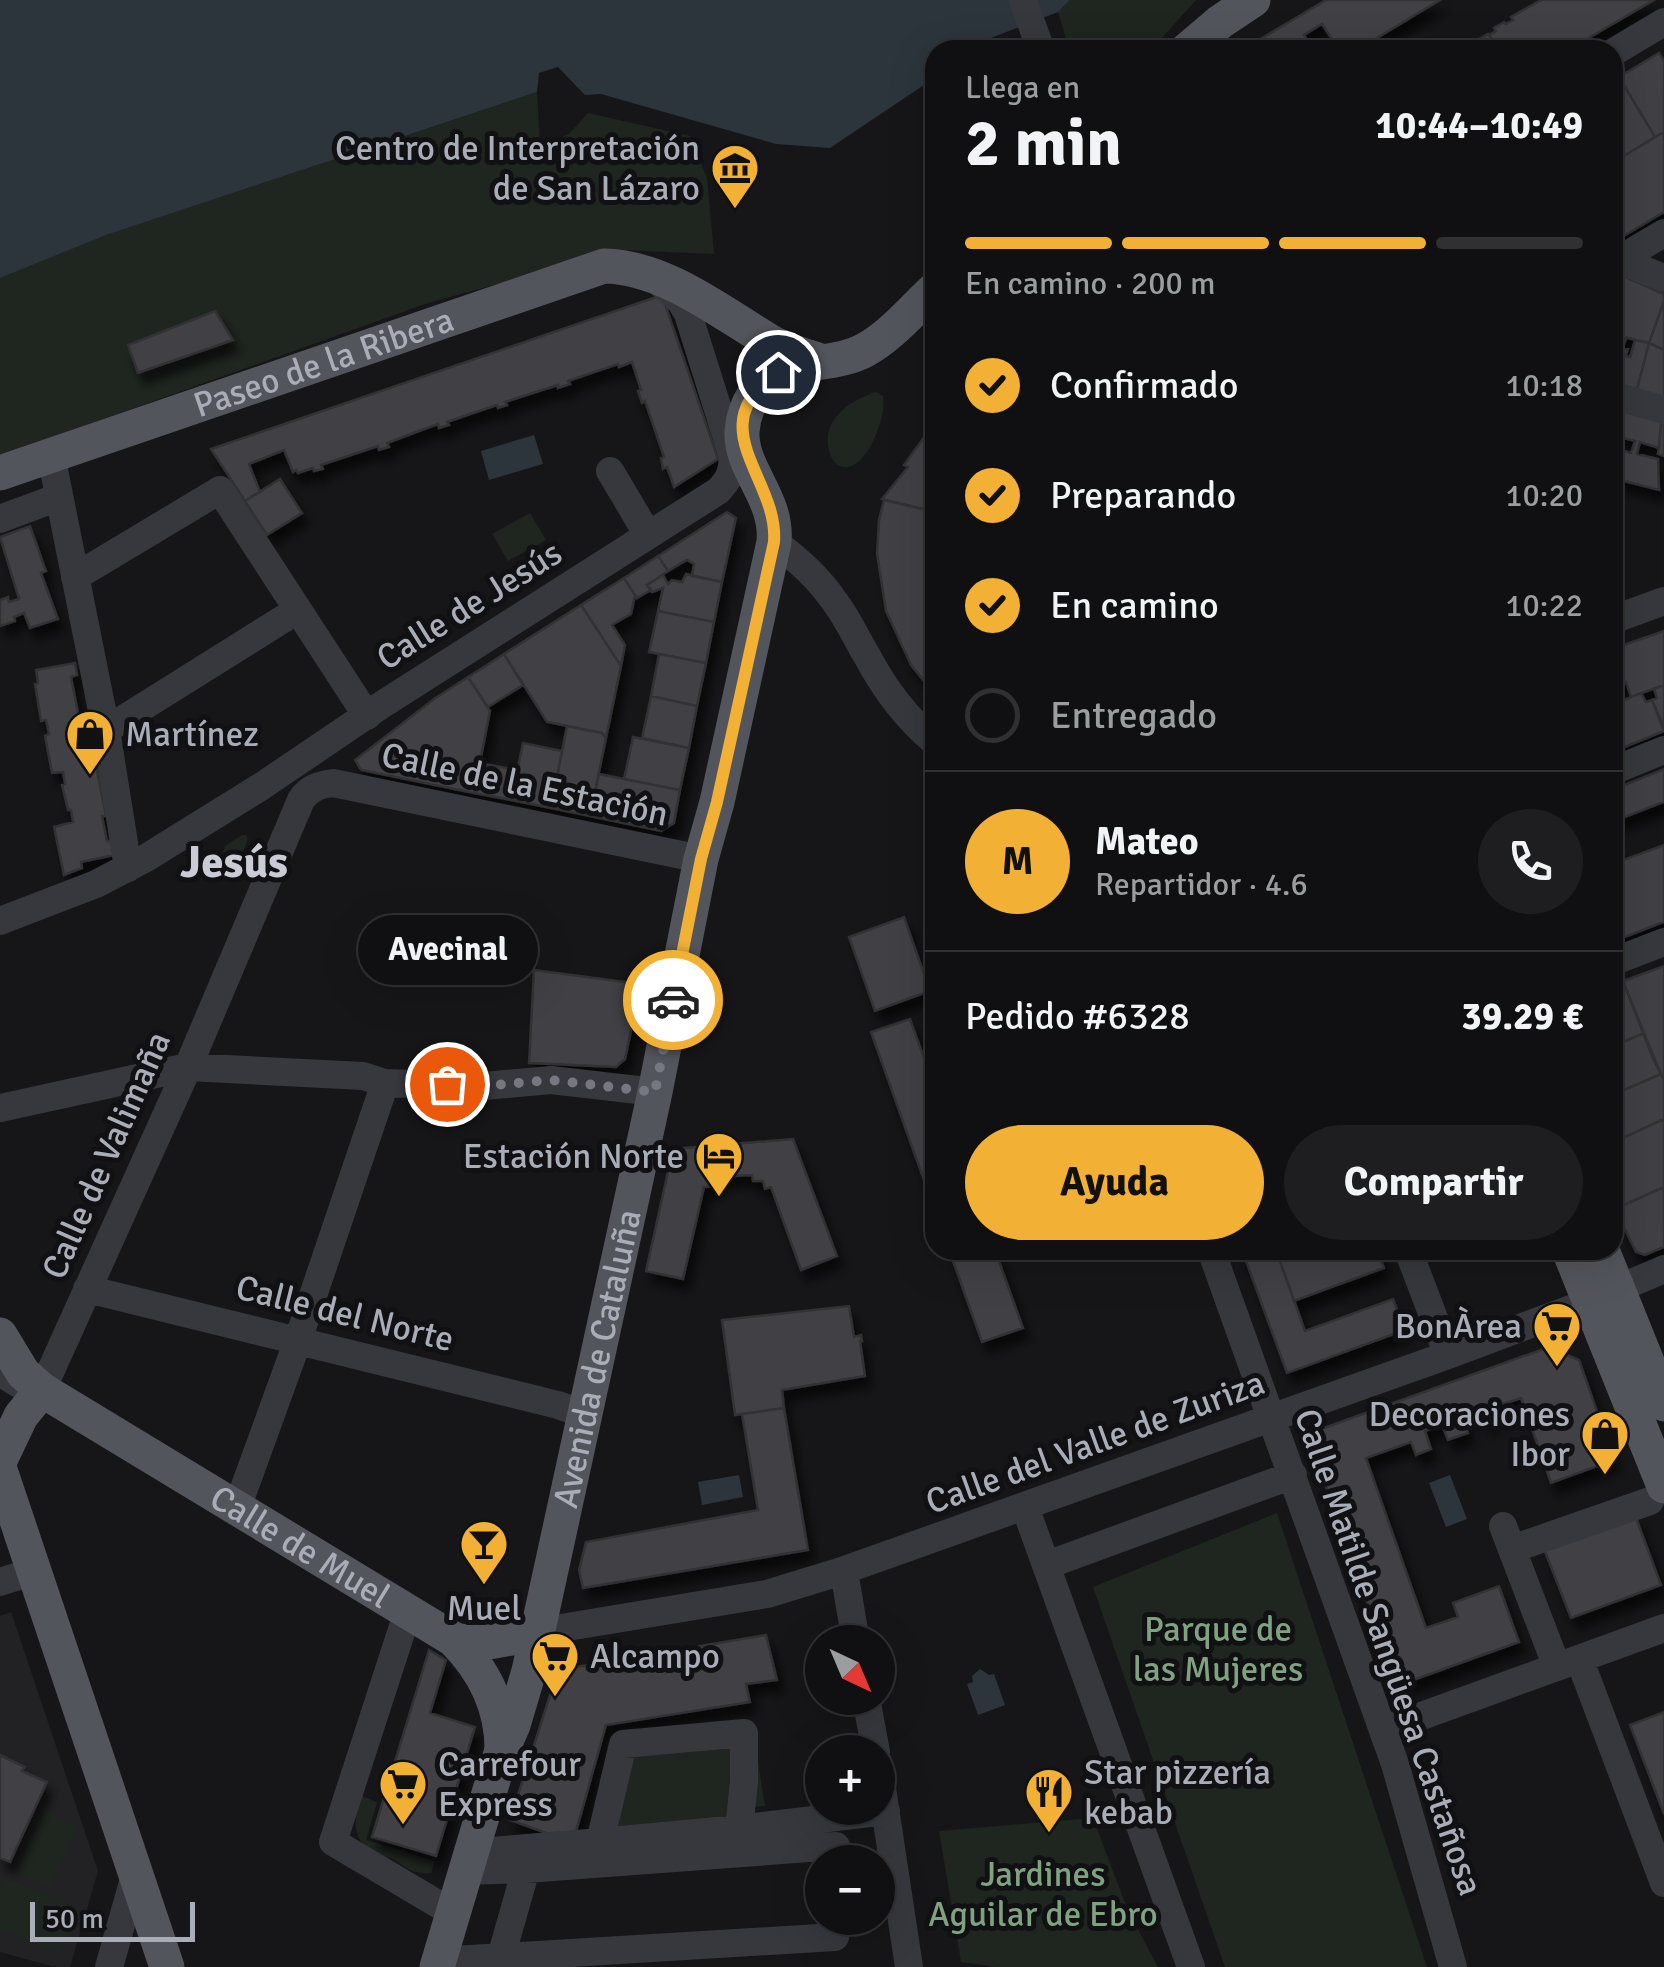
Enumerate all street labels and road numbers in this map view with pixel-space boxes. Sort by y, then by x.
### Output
street label: Paseo de la Ribera [188,298,459,427]
street label: Calle de Jesús [369,531,570,679]
street label: Calle de la Estación [378,733,672,836]
street label: Calle de Valimaña [33,1025,180,1285]
street label: Avenida de Cataluña [544,1205,651,1512]
street label: Calle del Norte [232,1266,458,1361]
street label: Calle del Valle de Zuriza [920,1361,1270,1524]
street label: Calle Matilde Sangüesa Castañosa [1285,1403,1492,1901]
street label: Calle de Muel [202,1476,398,1618]

